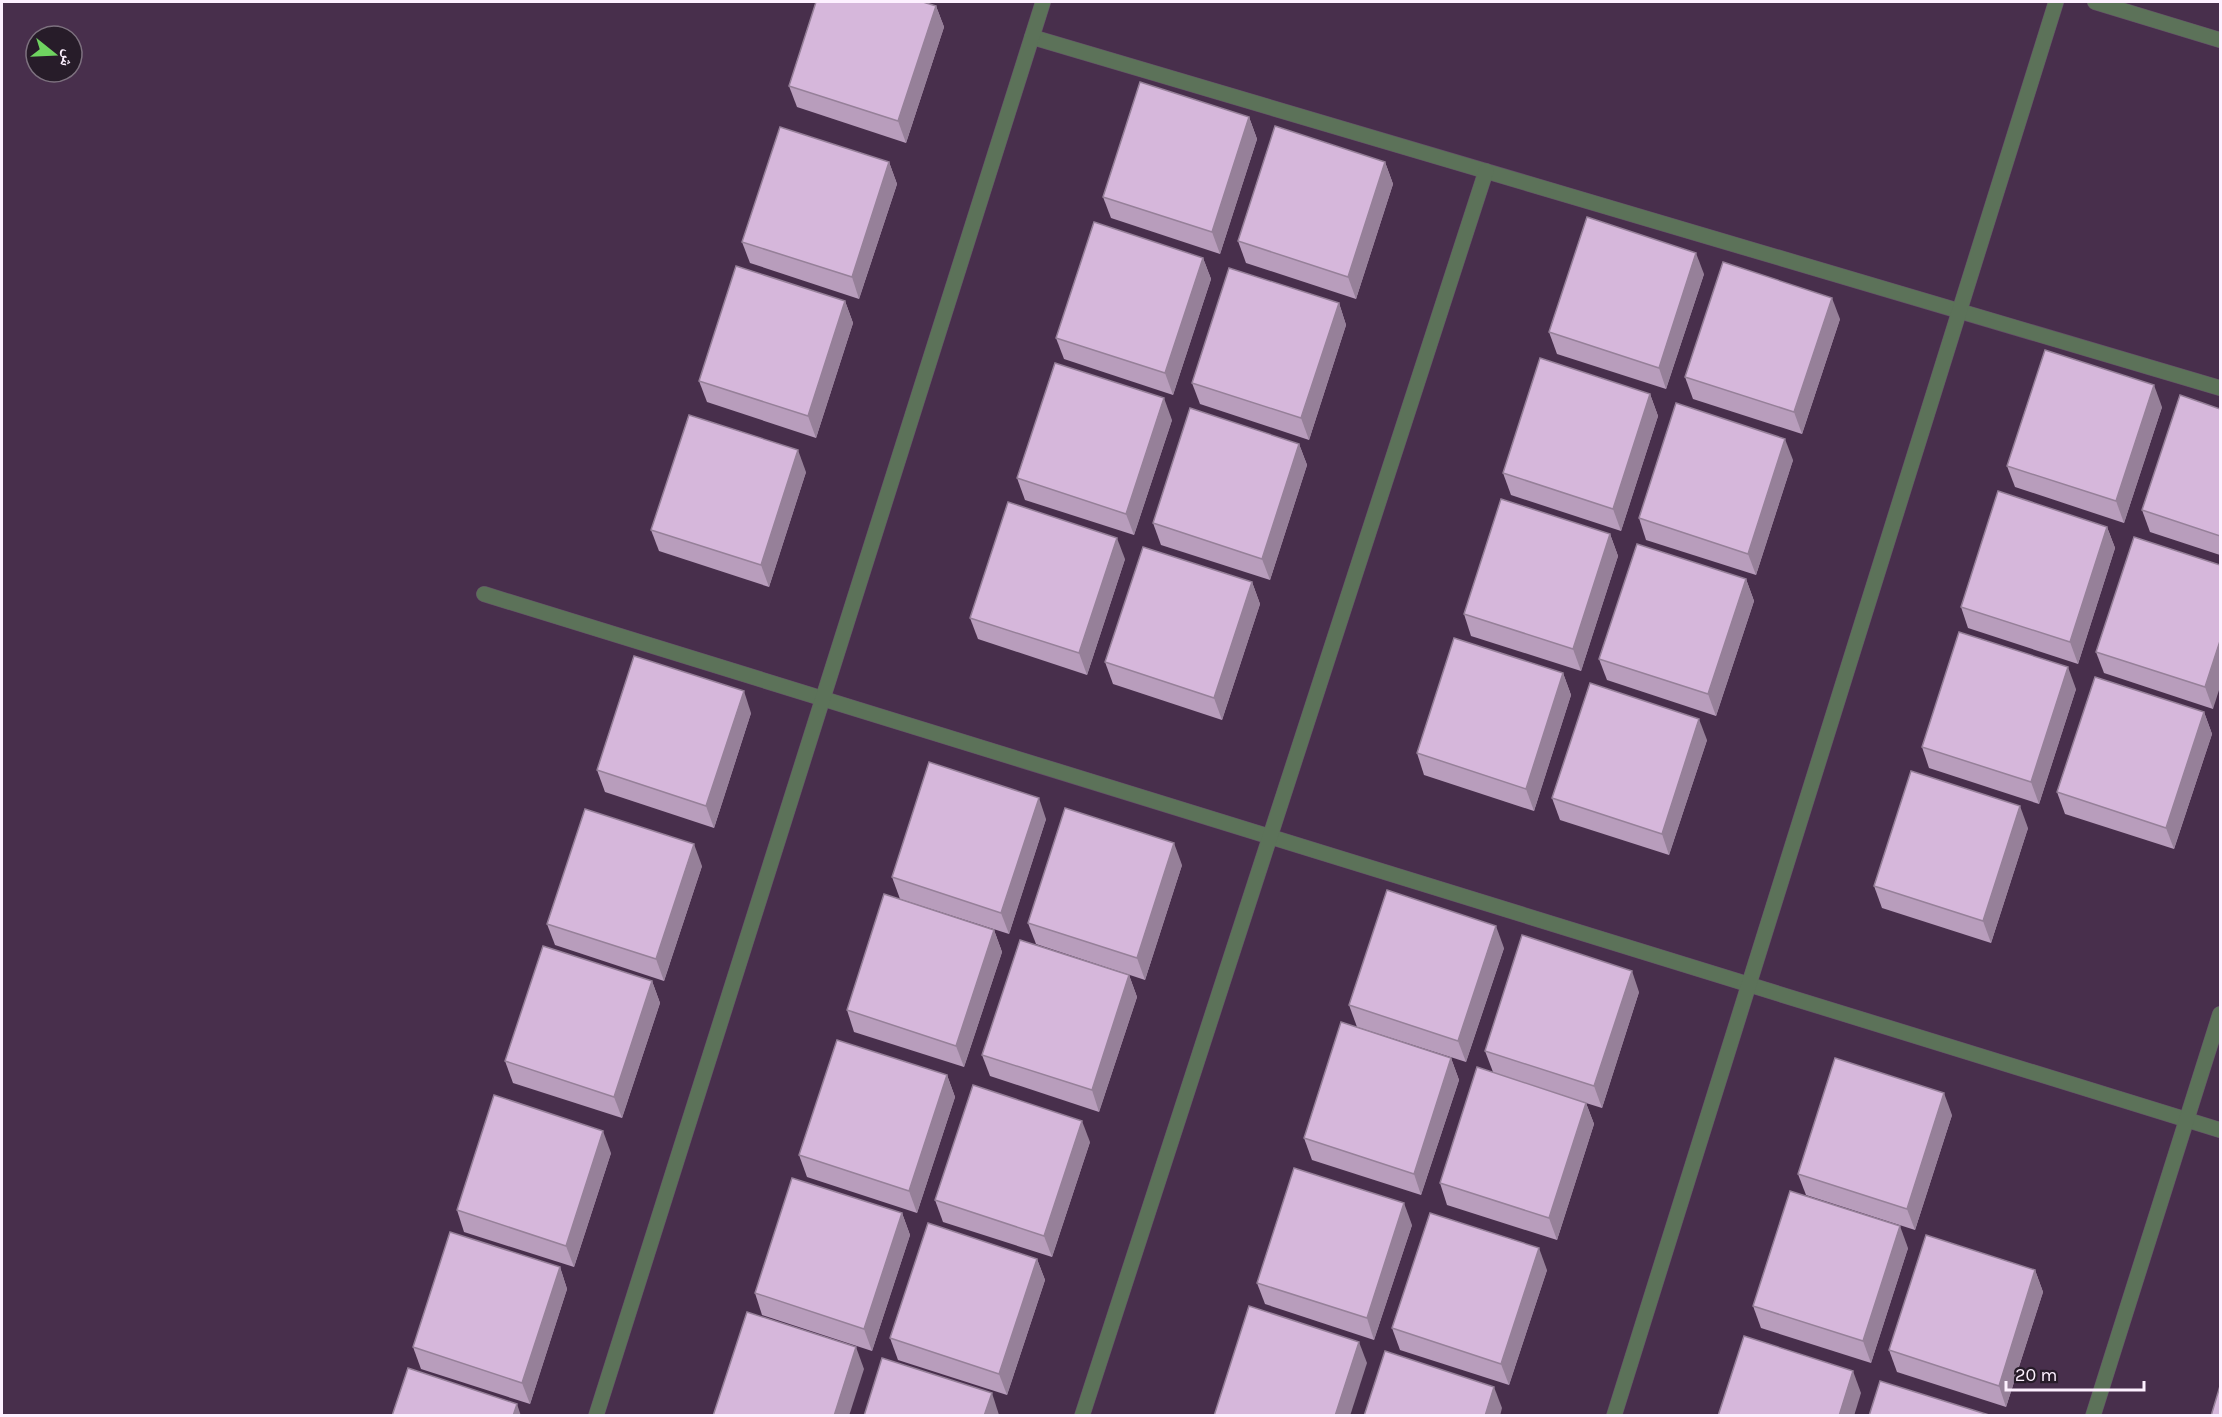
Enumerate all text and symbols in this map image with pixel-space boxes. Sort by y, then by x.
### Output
north arrow [24,24,84,84]
text: ش [56,47,79,70]
scale bar [2006,1354,2144,1392]
text: 20 m [2015,1364,2057,1386]

